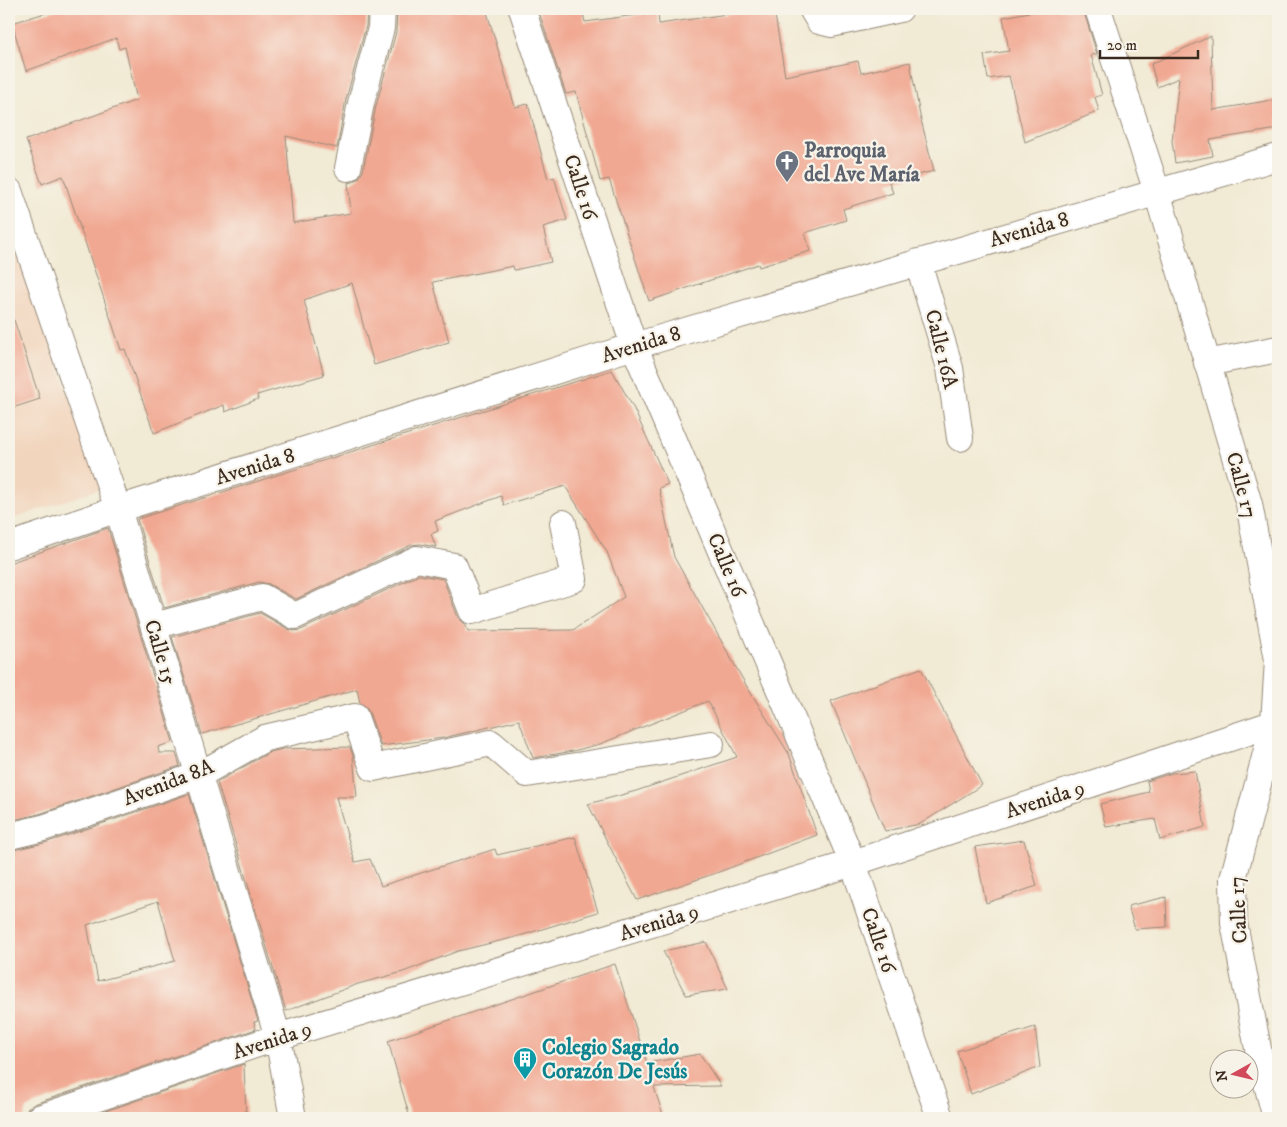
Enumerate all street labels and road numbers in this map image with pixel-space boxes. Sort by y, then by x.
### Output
street label: Calle 16 [557,151,603,224]
street label: Avenida 8 [986,206,1072,254]
street label: Calle 16A [919,307,964,392]
street label: Avenida 8 [598,321,684,369]
street label: Avenida 8 [212,443,298,491]
street label: Calle 17 [1220,449,1262,521]
street label: Calle 16 [701,529,752,602]
street label: Calle 15 [138,617,182,688]
street label: Avenida 8A [119,754,218,812]
street label: Avenida 9 [1002,775,1088,825]
street label: Calle 17 [1224,876,1254,944]
street label: Avenida 9 [616,899,702,947]
street label: Calle 16 [855,904,902,977]
street label: Avenida 9 [229,1016,315,1066]

